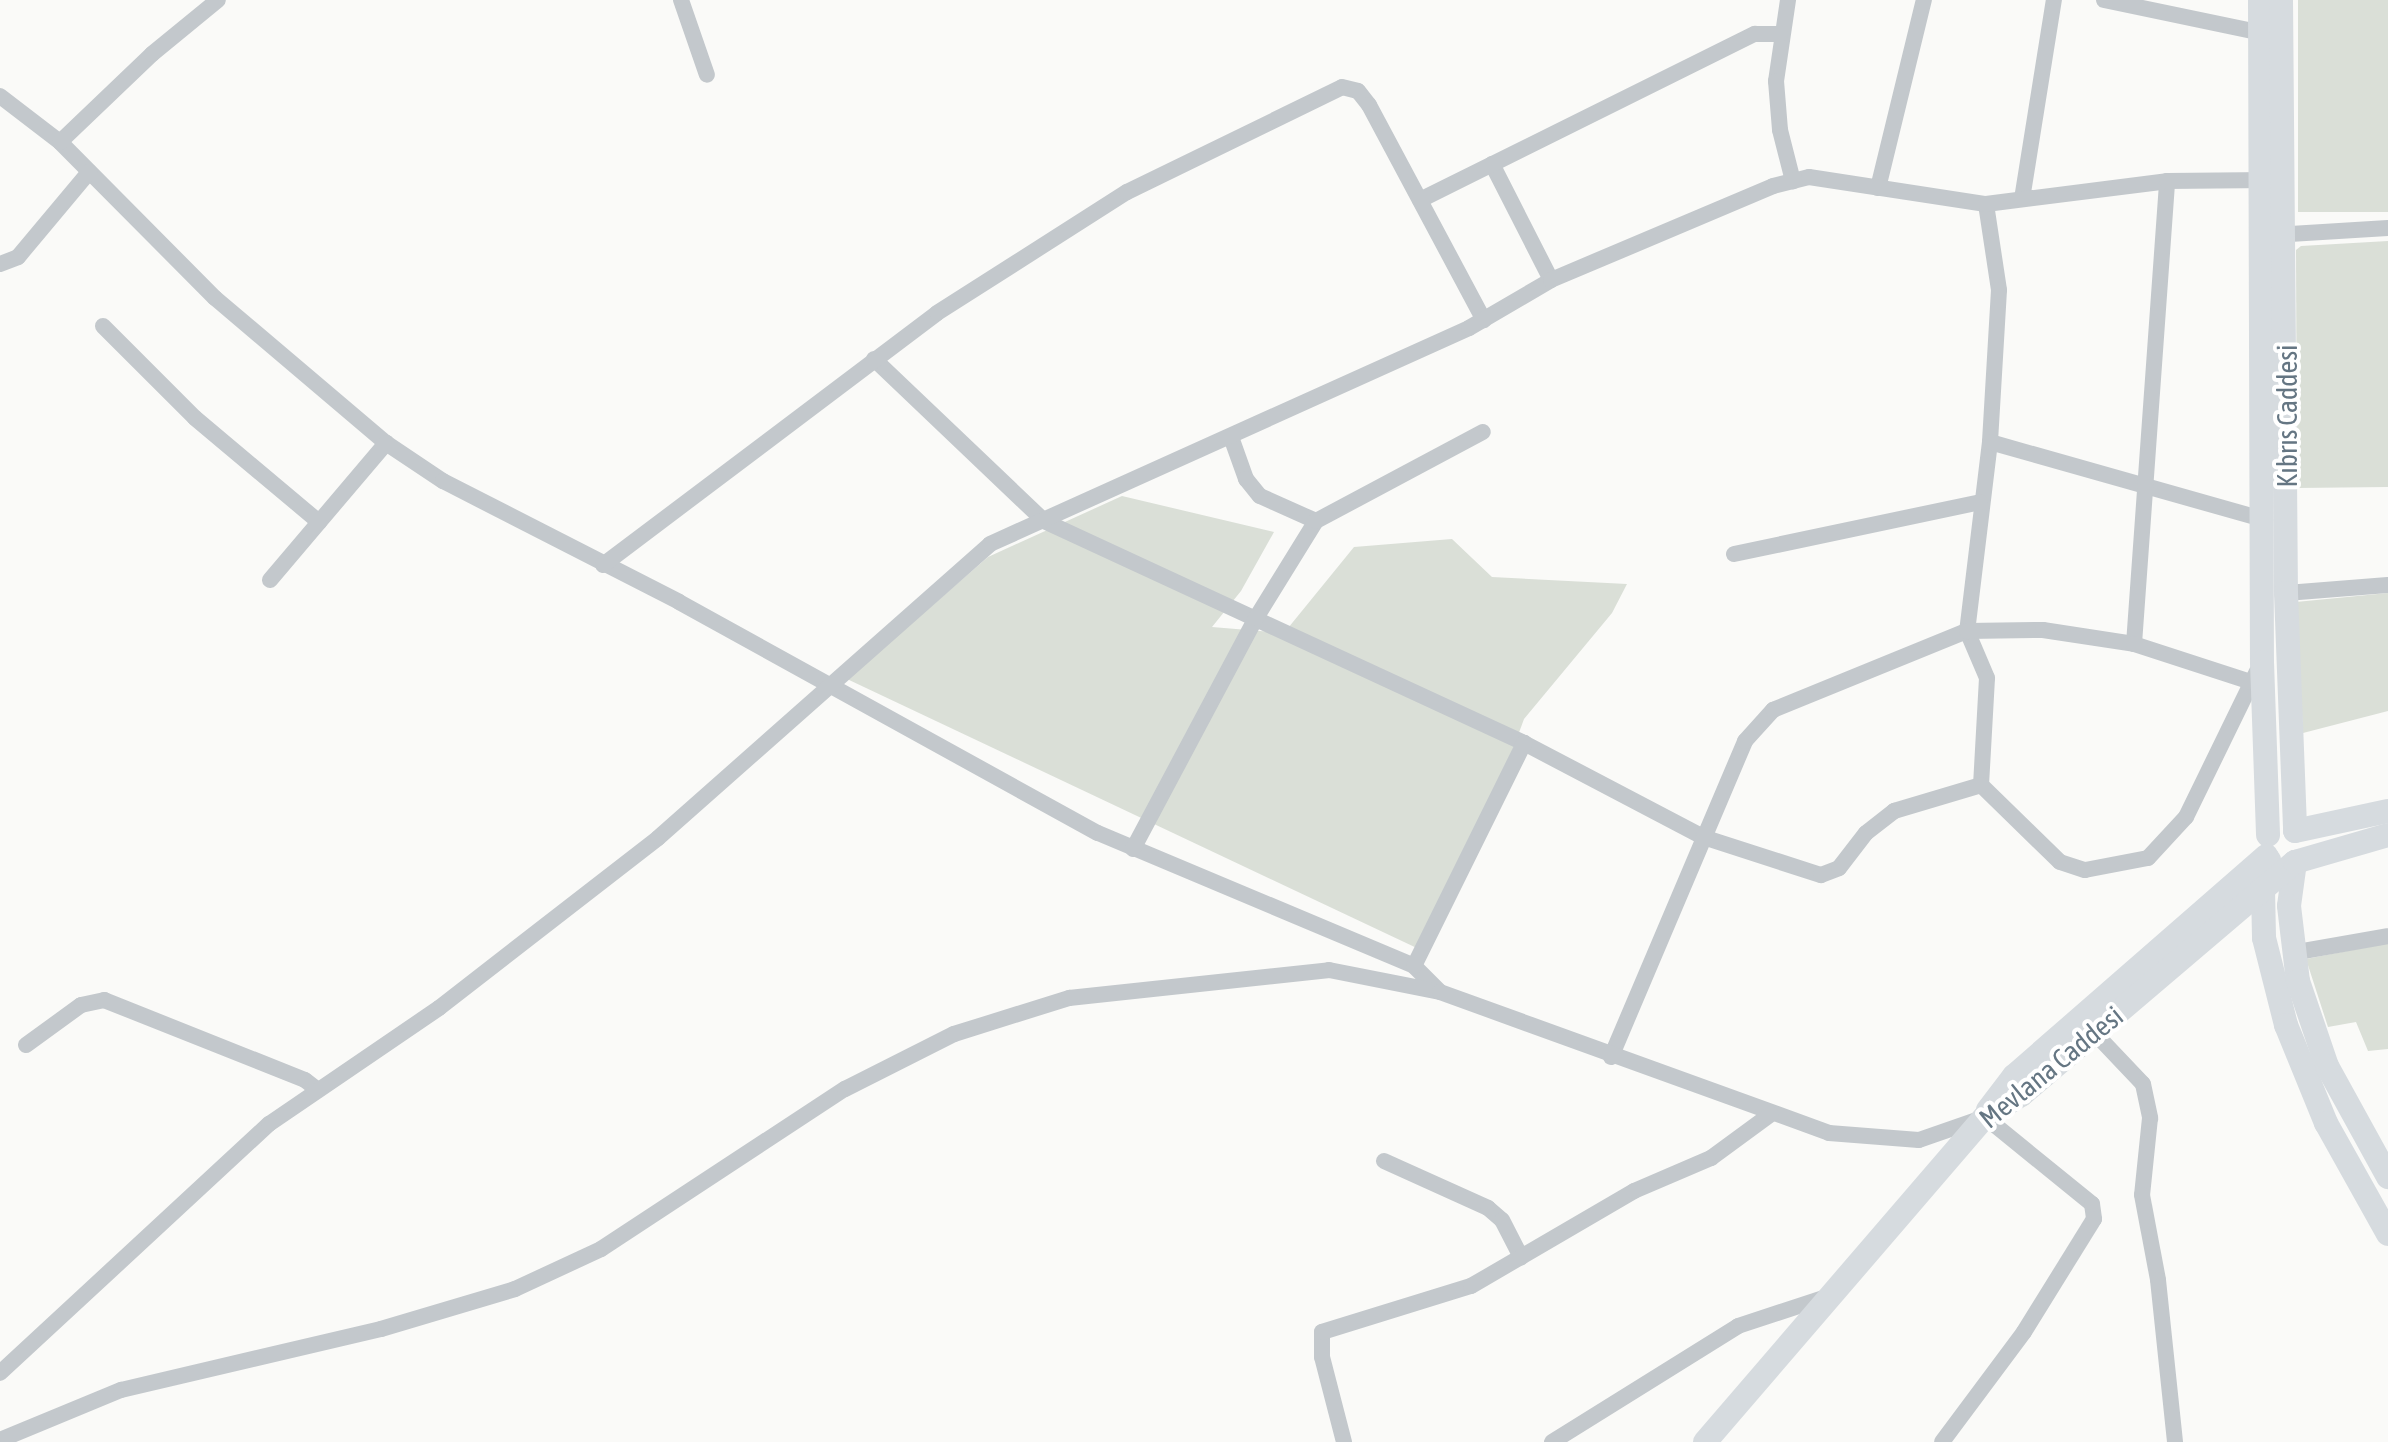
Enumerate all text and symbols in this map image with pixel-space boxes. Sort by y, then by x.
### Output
street label: Kıbrıs Caddesi [2270,344,2304,488]
street label: Mevlana Caddesi [1973,999,2129,1135]

